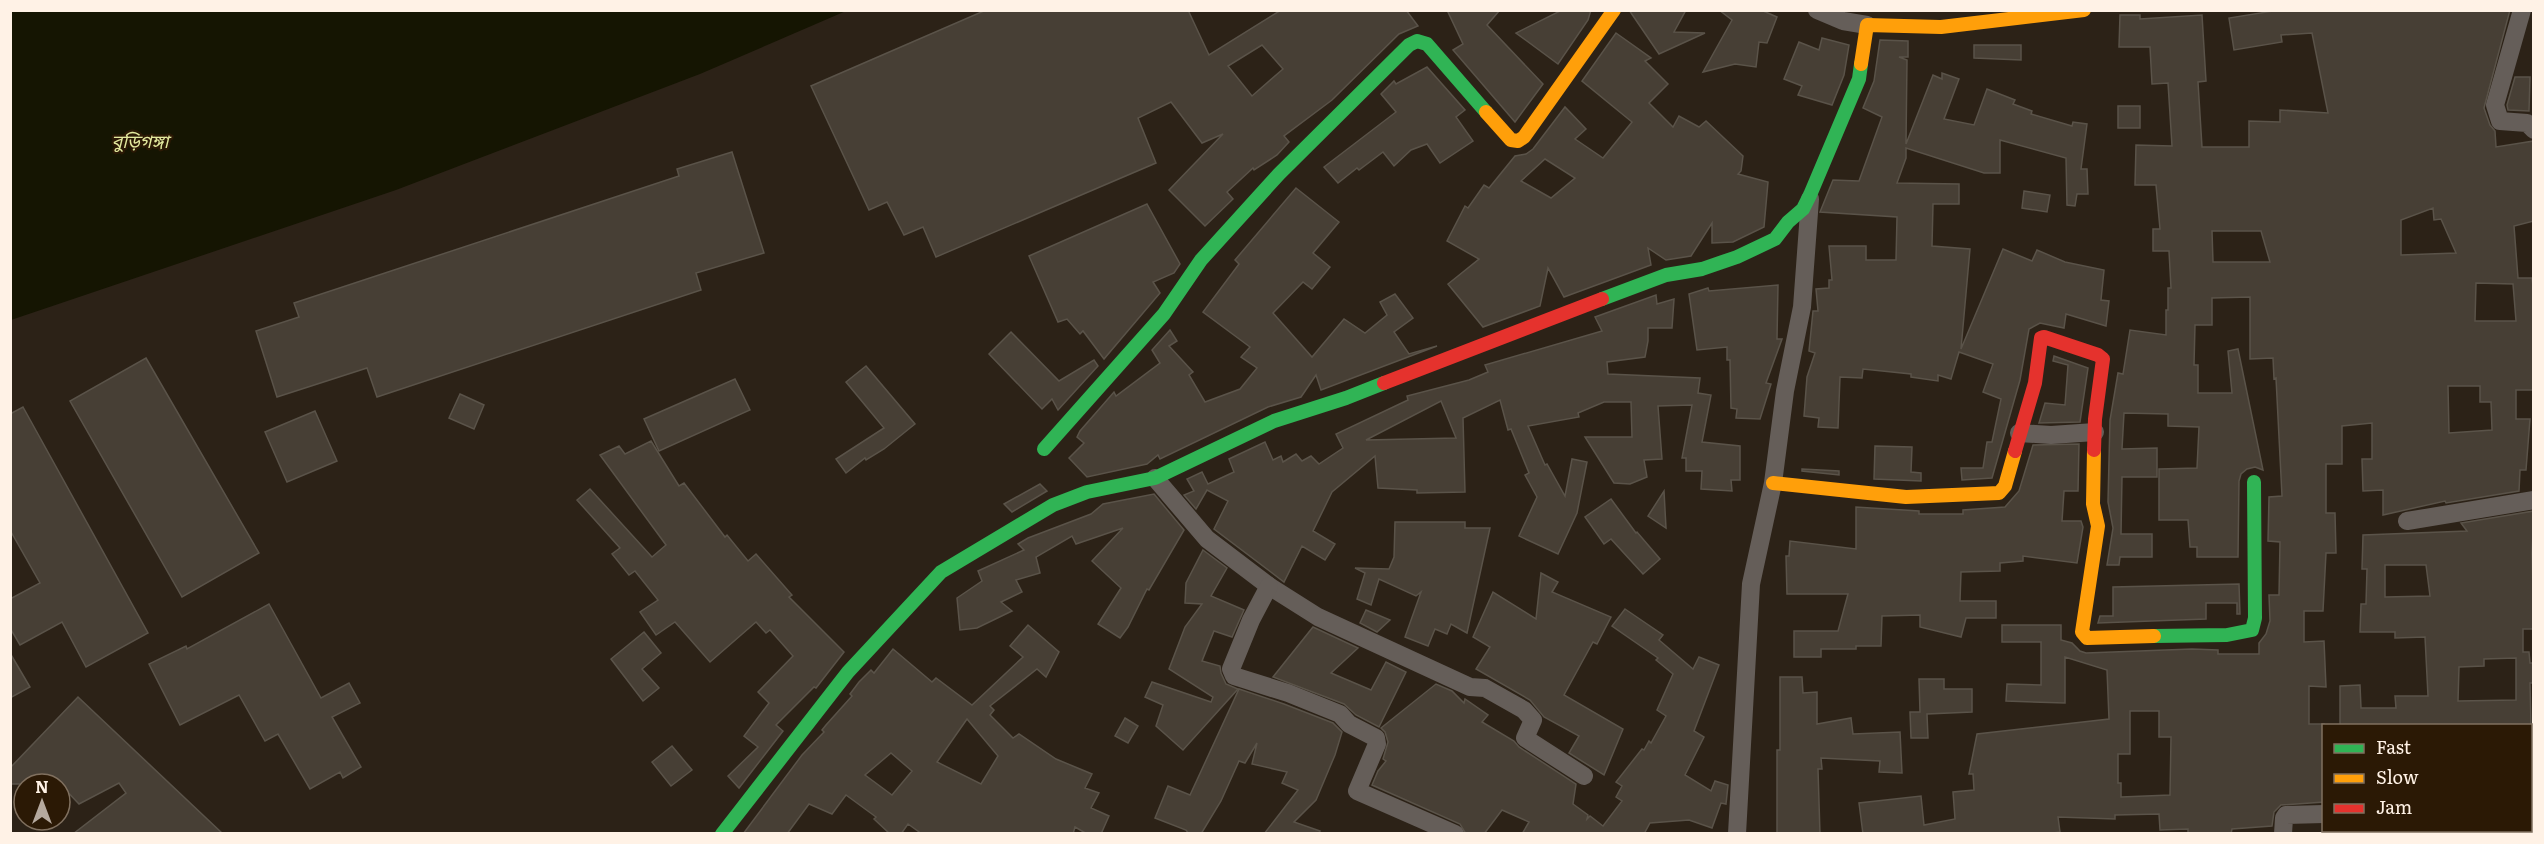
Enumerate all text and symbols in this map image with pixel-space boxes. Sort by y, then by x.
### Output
water label: বুড়িগঙ্গা [111,127,172,154]
legend [2322,724,2532,832]
text: Fast [2376,733,2412,760]
text: Slow [2376,763,2419,790]
north arrow [12,772,72,832]
text: N [35,774,49,798]
text: Jam [2376,793,2412,820]

